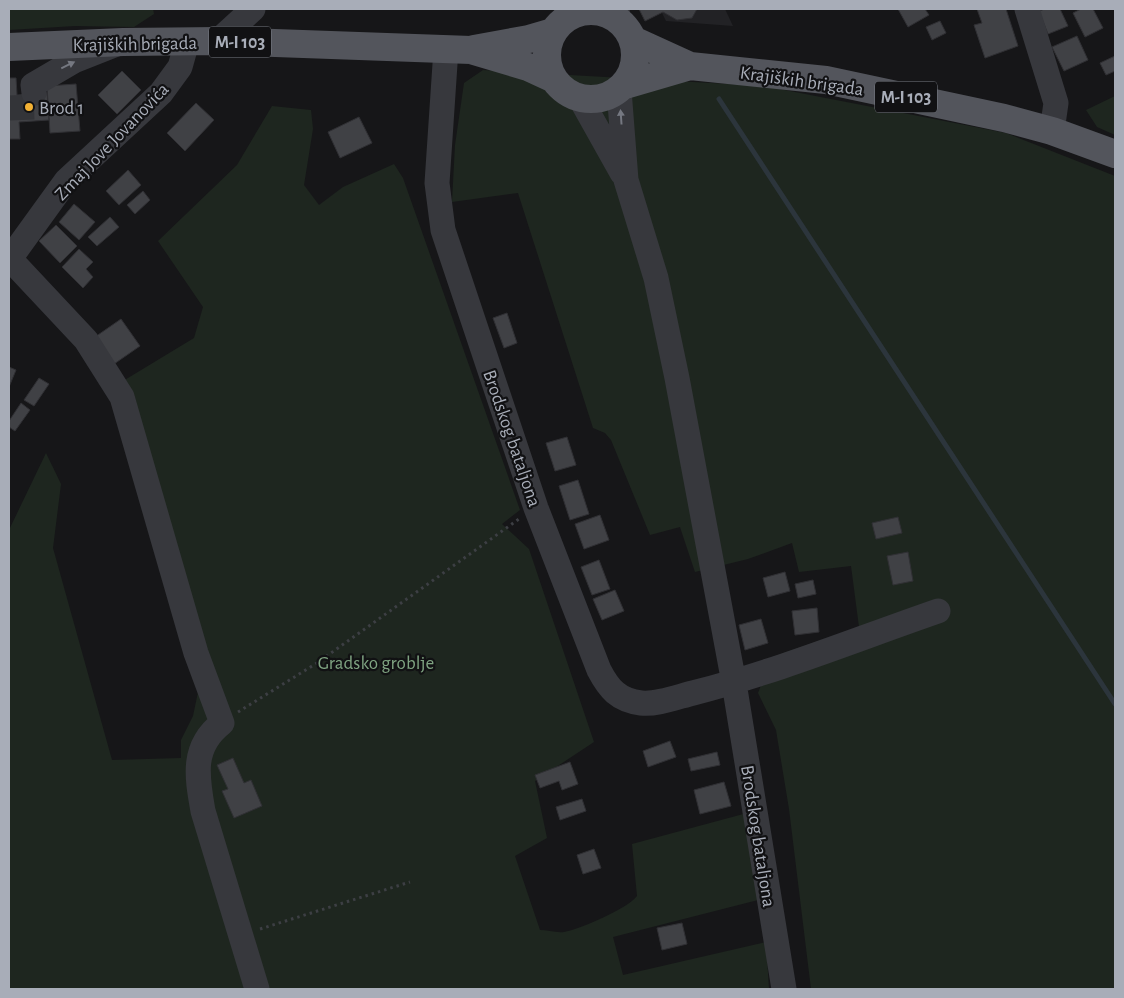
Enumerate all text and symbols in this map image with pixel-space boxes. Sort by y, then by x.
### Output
road number: M-I 103 [209,27,271,58]
street label: Krajiških brigada [73,34,198,55]
one-way arrow [61,61,75,69]
street label: Krajiških brigada [739,63,865,100]
street label: Zmaj Jove Jovanovića [52,80,173,204]
road number: M-I 103 [875,81,937,112]
place label: Brod 1 [39,99,84,118]
marker: Brod 1 [23,101,35,113]
one-way arrow [617,109,625,125]
street label: Brodskog bataljona [479,368,544,510]
park label: Gradsko groblje [318,654,434,673]
street label: Brodskog bataljona [737,764,778,909]

